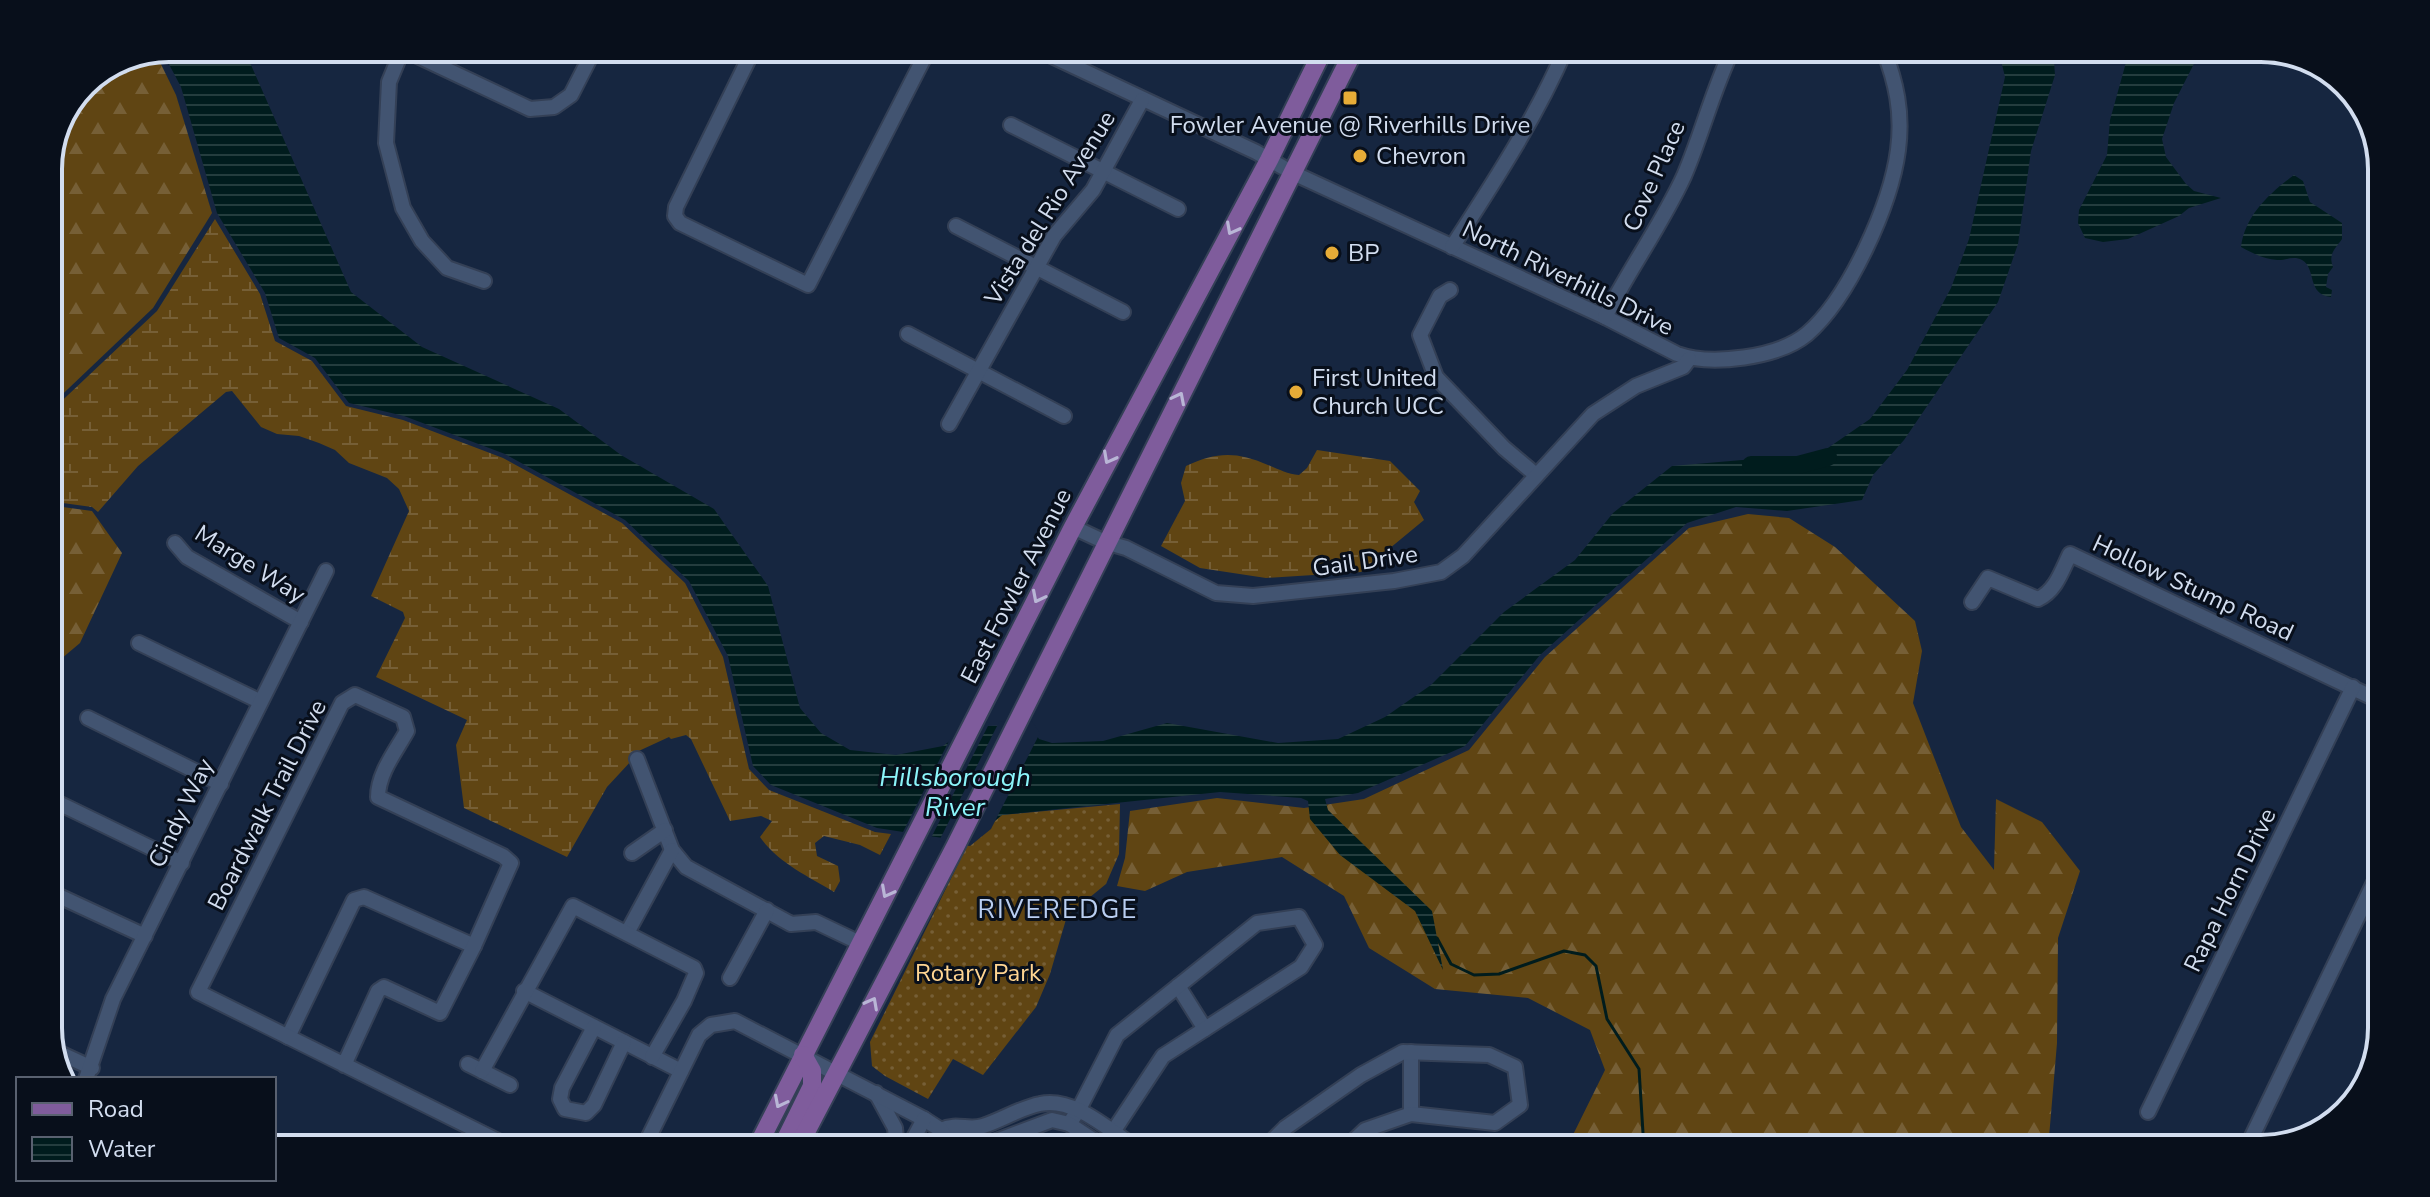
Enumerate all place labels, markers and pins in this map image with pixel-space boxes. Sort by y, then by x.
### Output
marker: Fowler Avenue @ Riverhills Drive [1341,89,1359,107]
place label: Fowler Avenue @ Riverhills Drive [1170,109,1530,141]
place label: Chevron [1376,140,1466,172]
marker: Chevron [1351,147,1369,165]
place label: BP [1348,237,1379,269]
marker: BP [1323,244,1341,262]
place label: First United Church UCC [1312,362,1444,422]
marker: First United Church UCC [1287,383,1305,401]

